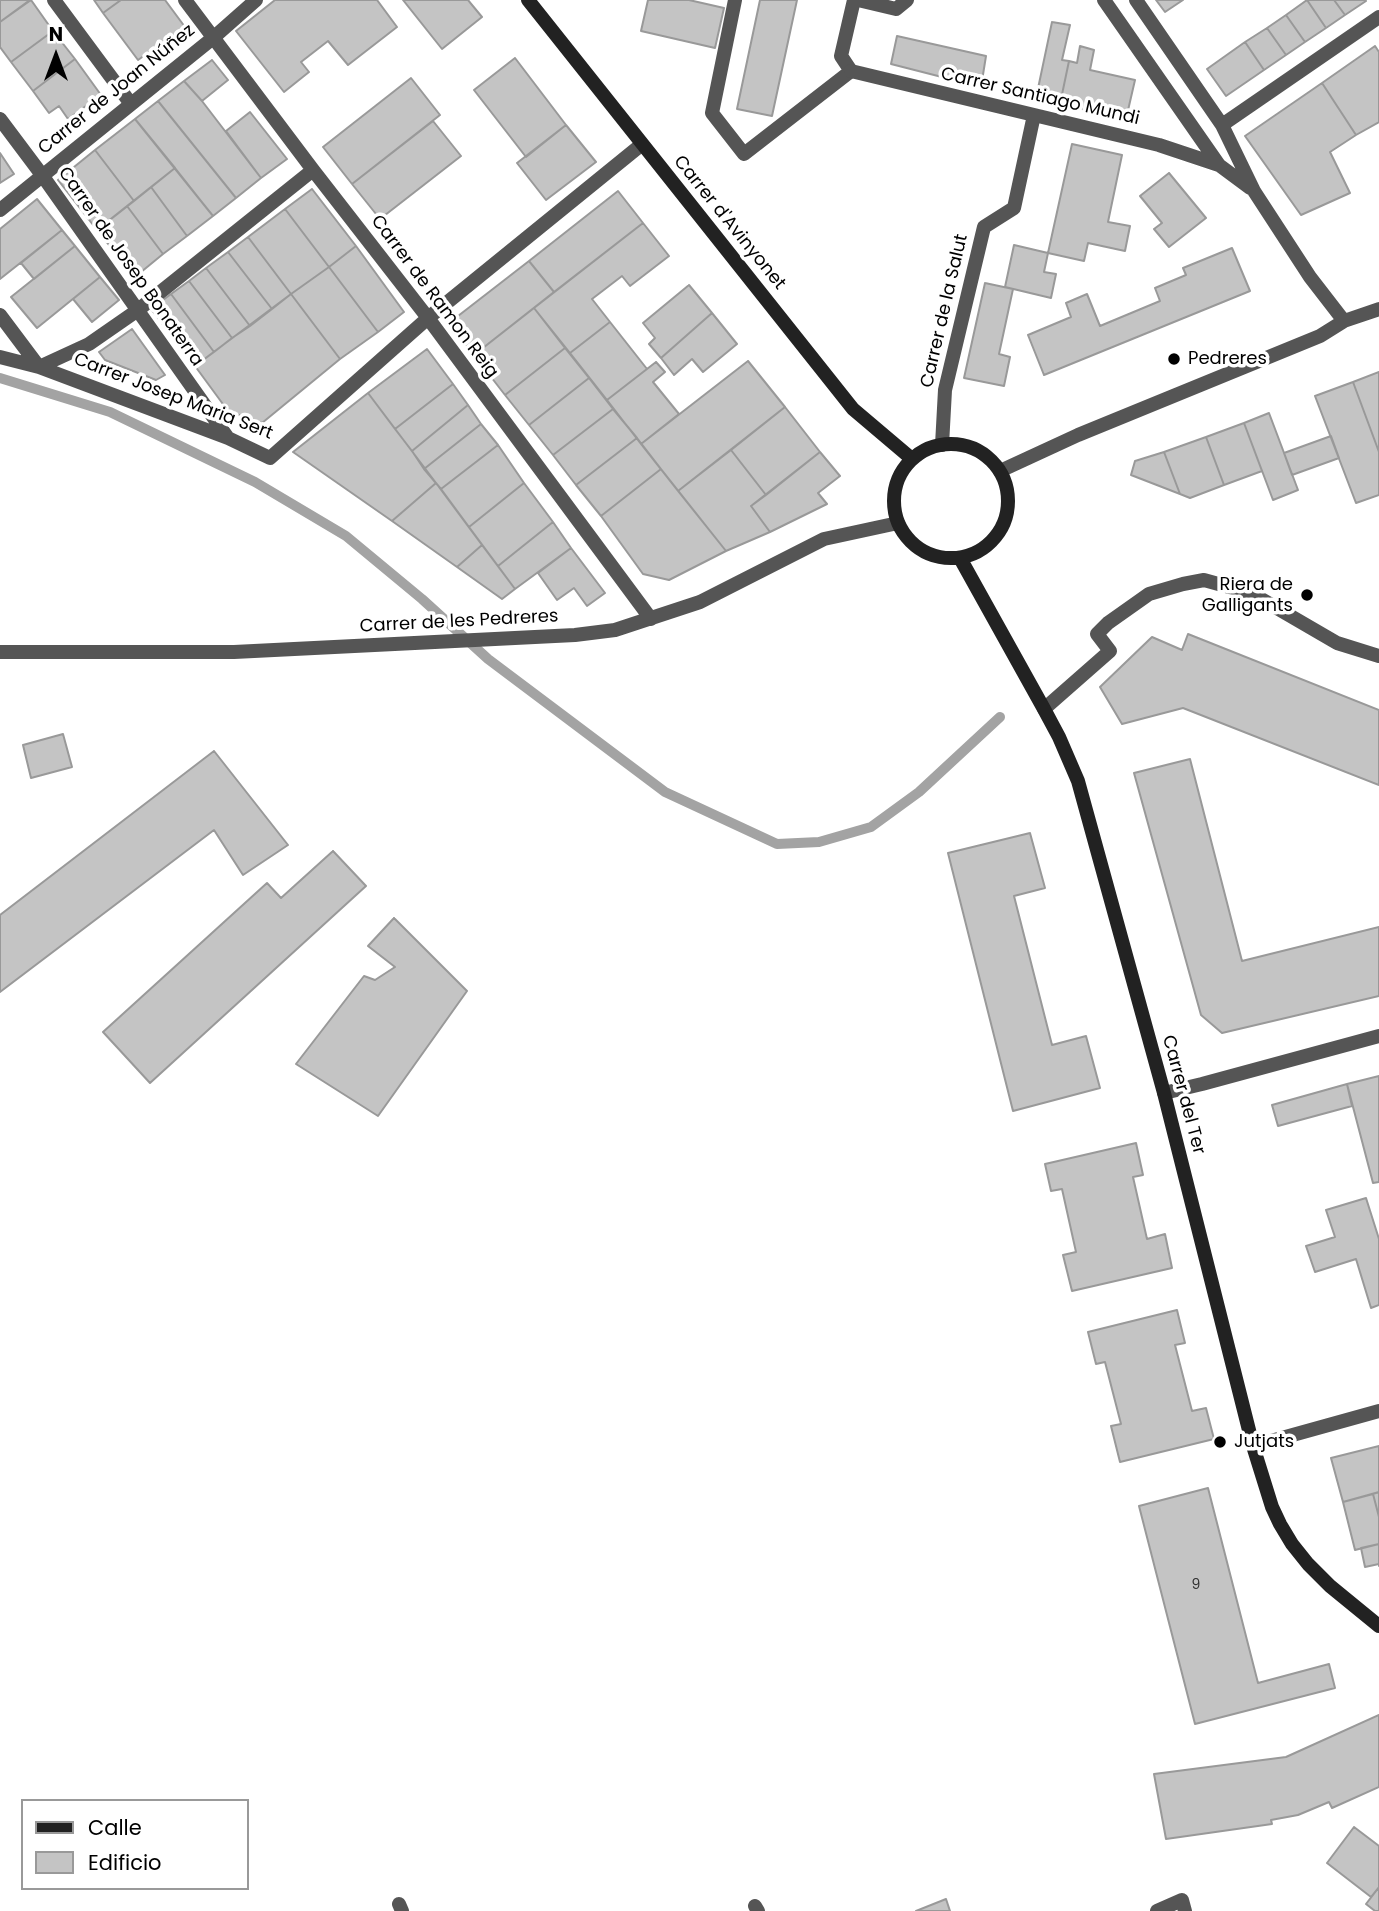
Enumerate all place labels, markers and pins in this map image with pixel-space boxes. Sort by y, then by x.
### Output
place label: Pedreres [1188,348,1267,370]
marker: Pedreres [1166,351,1182,367]
place label: Riera de Galligants [1202,574,1293,616]
marker: Riera de Galligants [1299,587,1315,603]
place label: Jutjats [1234,1431,1294,1453]
marker: Jutjats [1212,1434,1228,1450]

